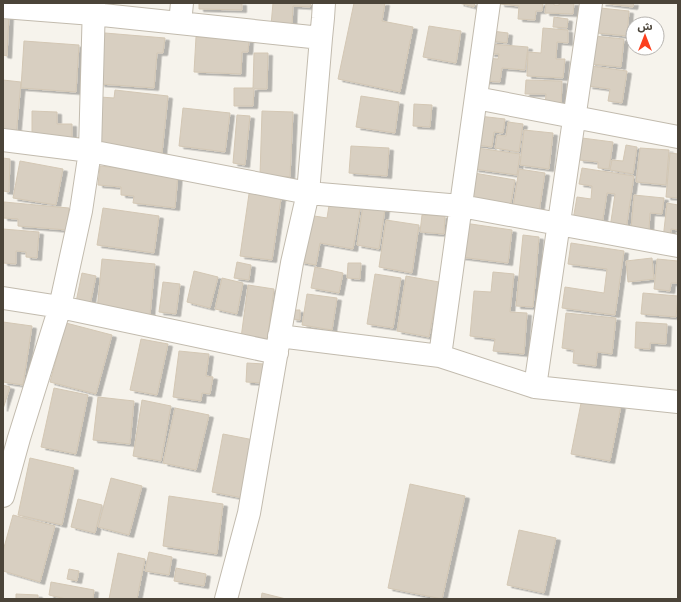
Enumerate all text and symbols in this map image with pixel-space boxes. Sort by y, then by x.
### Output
north arrow [625,16,665,56]
text: ش [637,20,653,33]

